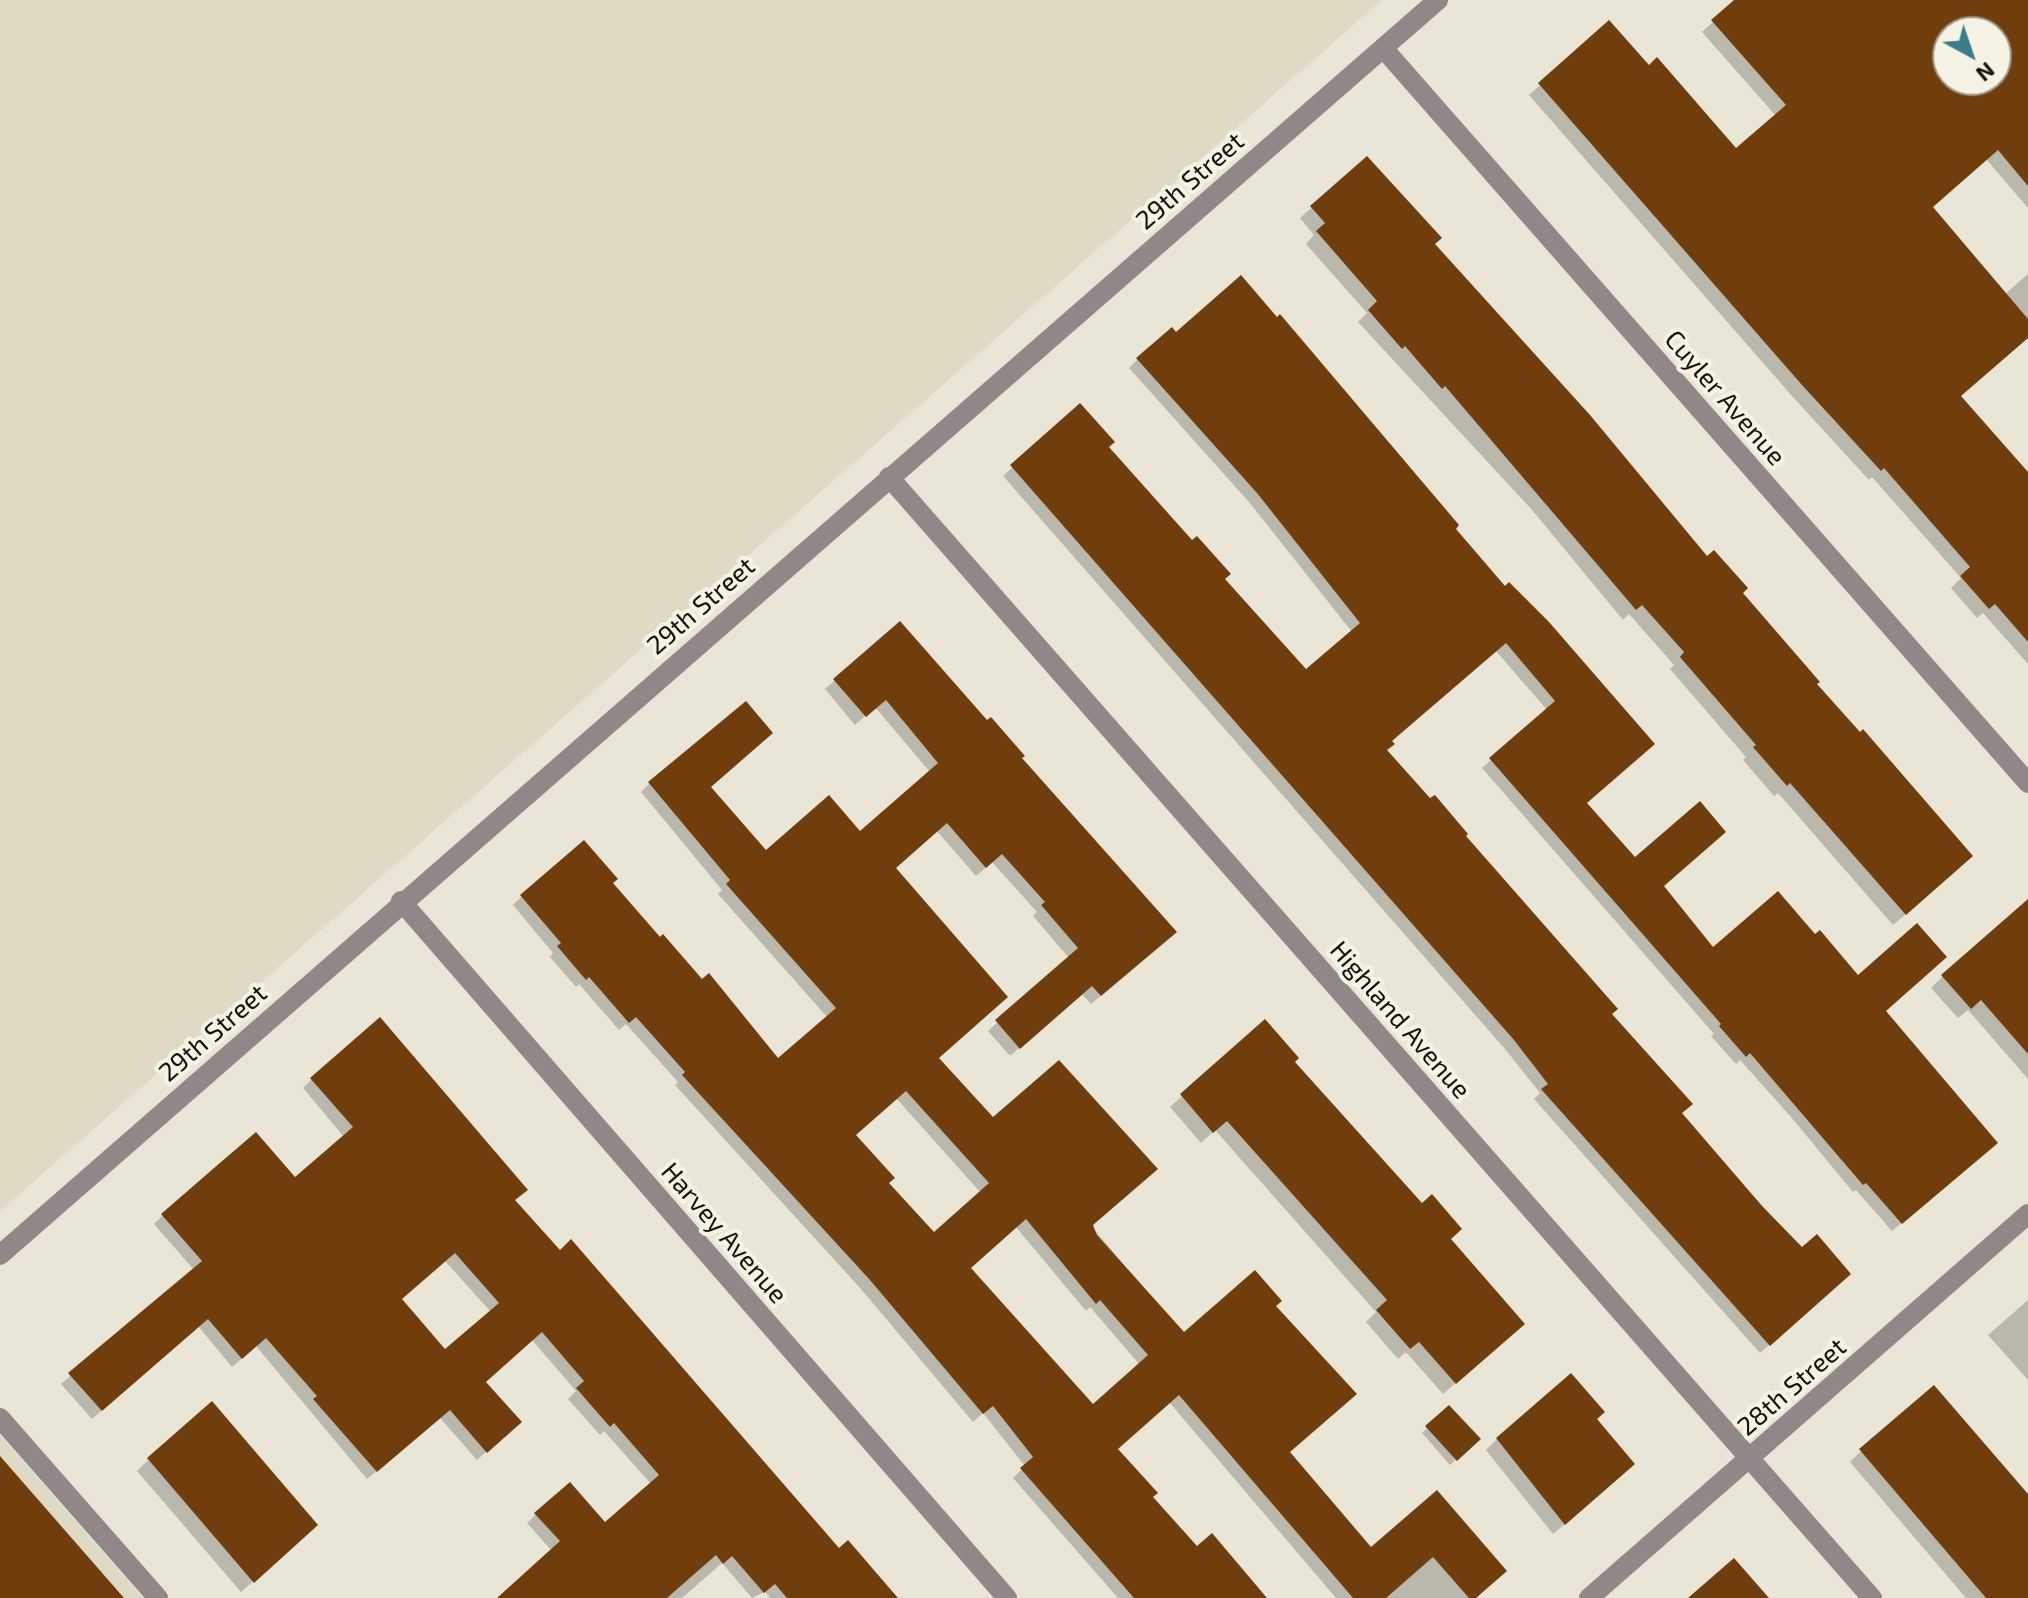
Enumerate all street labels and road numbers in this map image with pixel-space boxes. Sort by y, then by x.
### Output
street label: 29th Street [1130,126,1250,236]
street label: Cuyler Avenue [1658,324,1792,472]
street label: 29th Street [641,551,761,661]
street label: Highland Avenue [1323,935,1477,1105]
street label: 29th Street [153,978,273,1088]
street label: Harvey Avenue [654,1156,794,1310]
street label: 28th Street [1731,1331,1853,1443]

